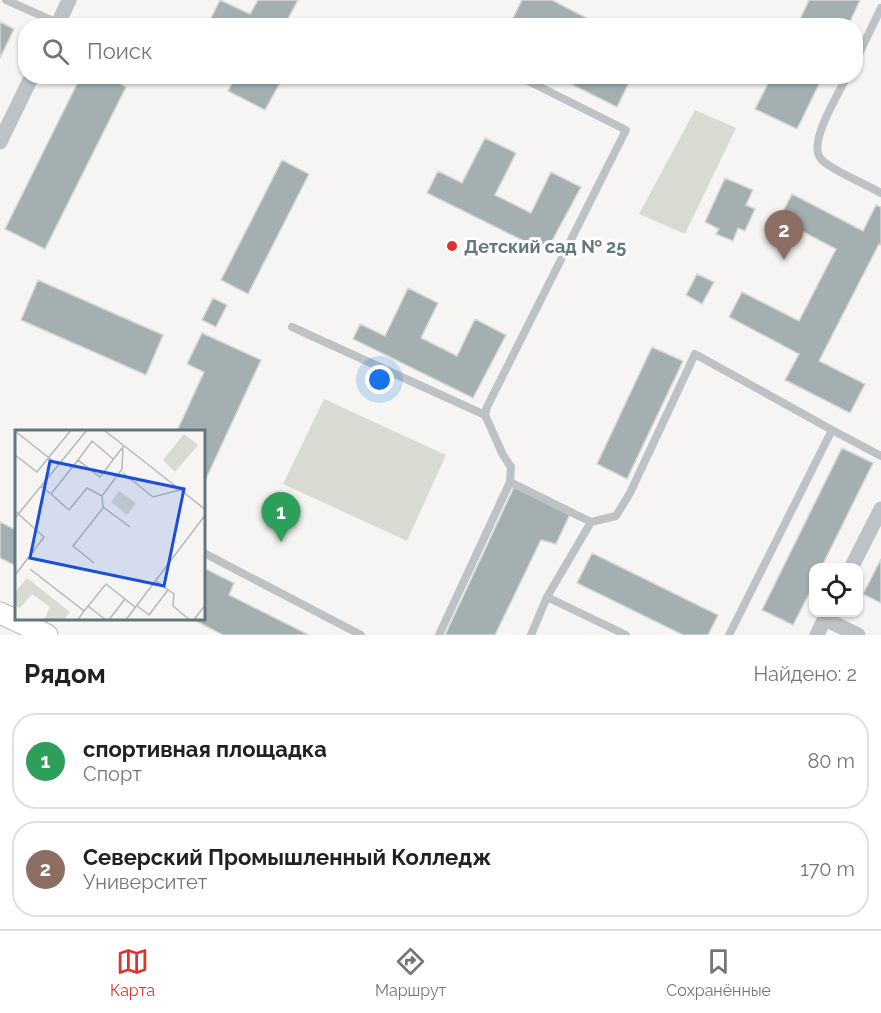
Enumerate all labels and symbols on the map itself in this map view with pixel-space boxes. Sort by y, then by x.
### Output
pin: 2 [764,210,804,260]
place label: Детский сад № 25 [464,236,626,257]
marker: Детский сад № 25 [445,239,459,253]
your location [365,365,394,394]
inset map [15,430,206,620]
pin: 1 [262,492,300,542]

